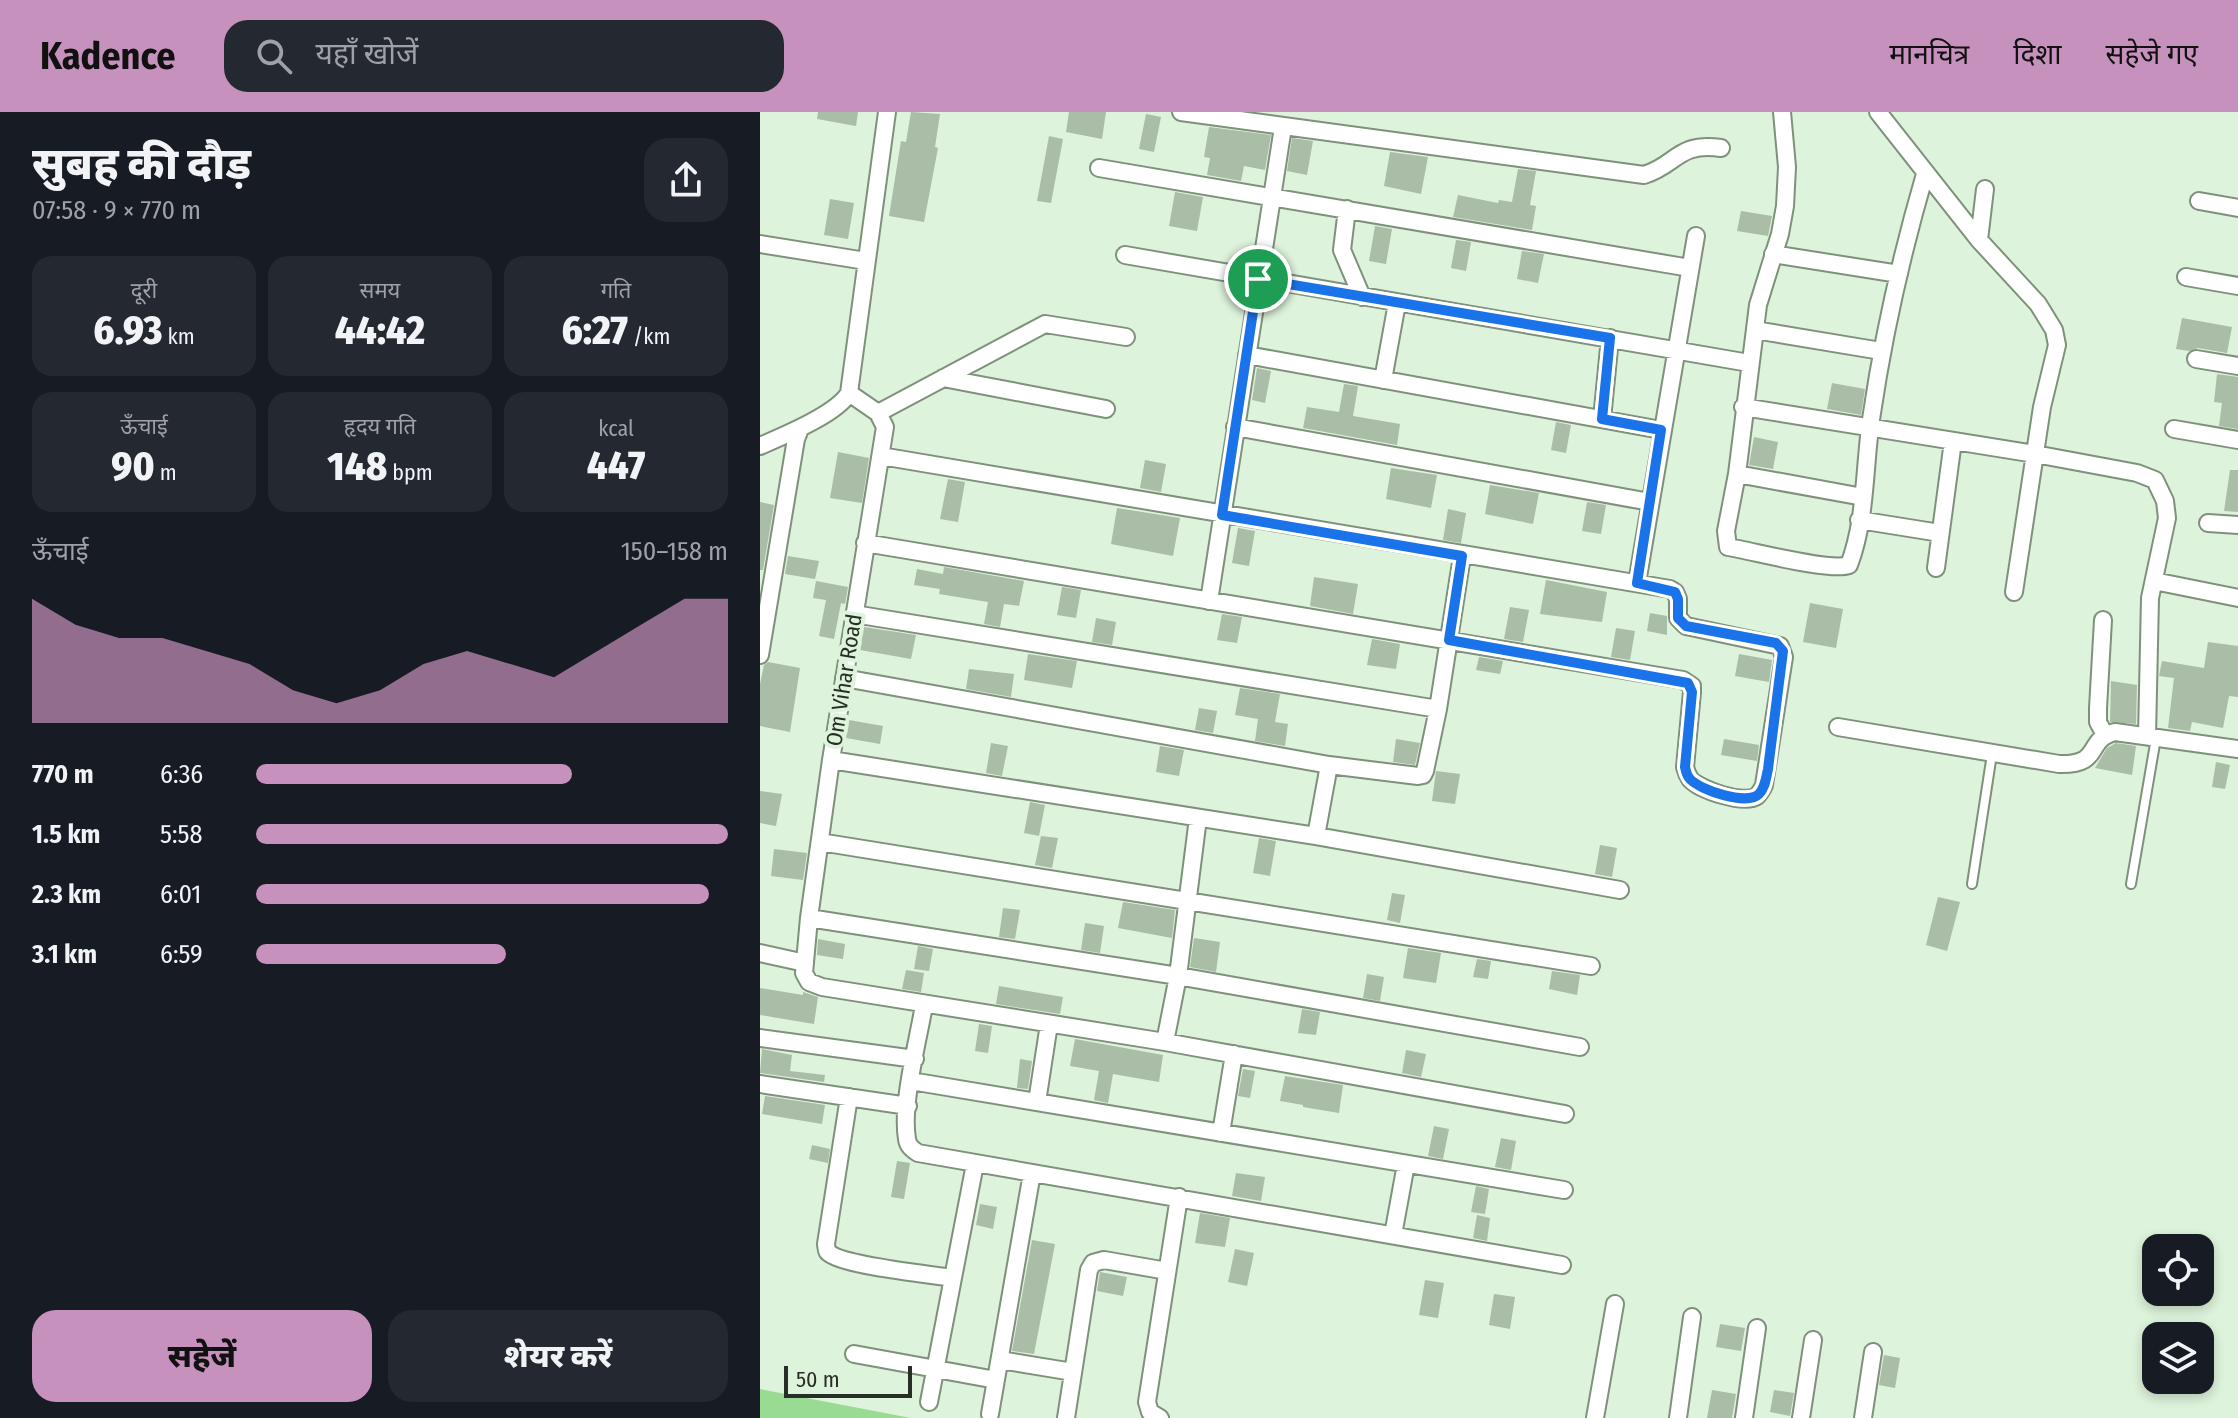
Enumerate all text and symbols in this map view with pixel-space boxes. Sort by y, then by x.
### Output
search box [224,20,784,92]
text: Kadence [40,33,176,79]
icon: search [252,34,296,78]
text: यहाँ खोजें [316,36,418,72]
text: मानचित्र [1889,38,1969,71]
text: दिशा [2013,38,2062,71]
text: सहेजे गए [2106,38,2198,71]
text: सुबह की दौड़ [32,138,251,191]
button: share [644,138,728,222]
text: 07:58 · 9 × 770 m [32,195,201,226]
pin [1224,245,1292,313]
icon: arrive [1236,257,1280,301]
text: दूरी [131,277,157,304]
text: समय [360,277,400,304]
text: गति [601,277,631,304]
text: 6.93 [93,307,162,355]
text: 44:42 [335,307,425,355]
text: 6:27 [561,307,628,355]
text: km [162,323,195,350]
text: /km [628,323,671,350]
text: ऊँचाई [120,413,168,440]
text: हृदय गति [344,413,416,440]
text: kcal [598,415,634,442]
text: 447 [587,442,645,490]
text: 90 [111,443,155,491]
text: 148 [327,443,387,491]
text: m [155,459,177,486]
text: bpm [387,459,433,486]
text: ऊँचाई [32,536,88,567]
text: 150–158 m [621,536,728,567]
street label: Om Vihar Road [820,612,868,748]
text: 770 m [32,759,93,790]
text: 6:36 [160,759,203,790]
text: 1.5 km [32,819,100,850]
text: 5:58 [160,819,202,850]
text: 2.3 km [32,879,101,910]
text: 6:01 [160,879,201,910]
text: 3.1 km [32,939,97,970]
text: 6:59 [160,939,203,970]
map controls [2142,1234,2214,1394]
button: locate [2142,1234,2214,1306]
button: सहेजें [32,1310,372,1402]
button: शेयर करें [388,1310,728,1402]
button: layers [2142,1322,2214,1394]
scale bar [784,1362,912,1398]
text: 50 m [796,1366,840,1393]

